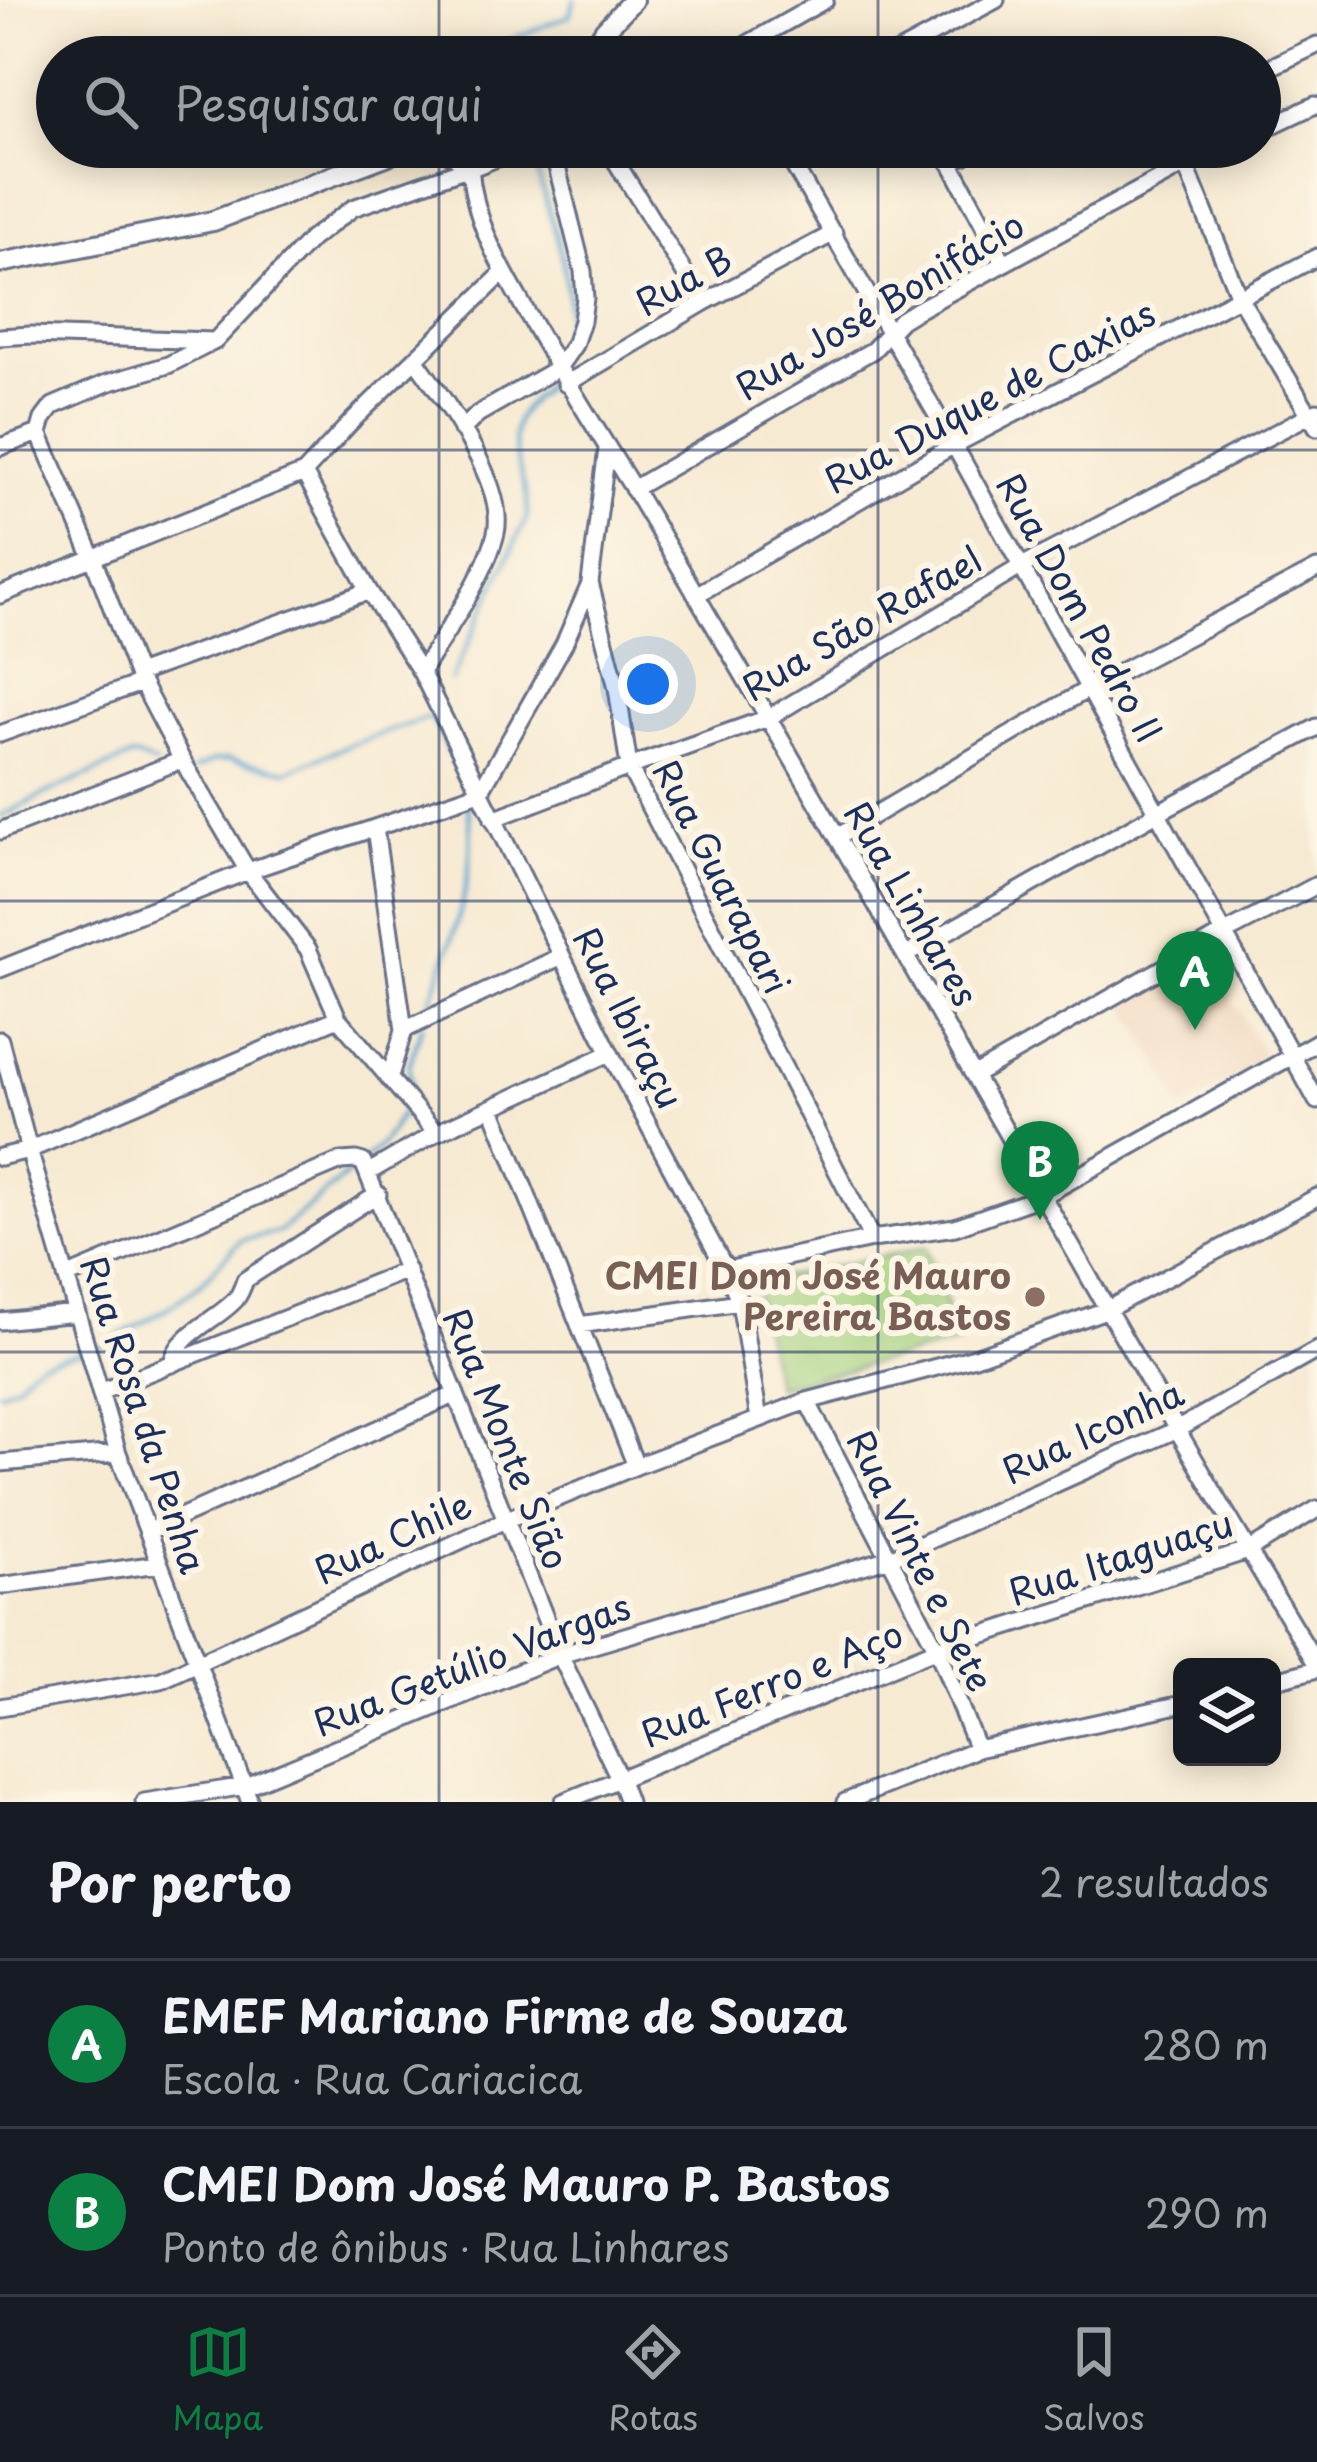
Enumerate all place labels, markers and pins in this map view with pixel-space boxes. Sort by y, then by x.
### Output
pin: A [1156,931,1234,1030]
pin: B [1001,1121,1079,1220]
place label: CMEI Dom José Mauro Pereira Bastos [605,1247,1011,1342]
marker: CMEI Dom José Mauro Pereira Bastos [1022,1284,1048,1310]

